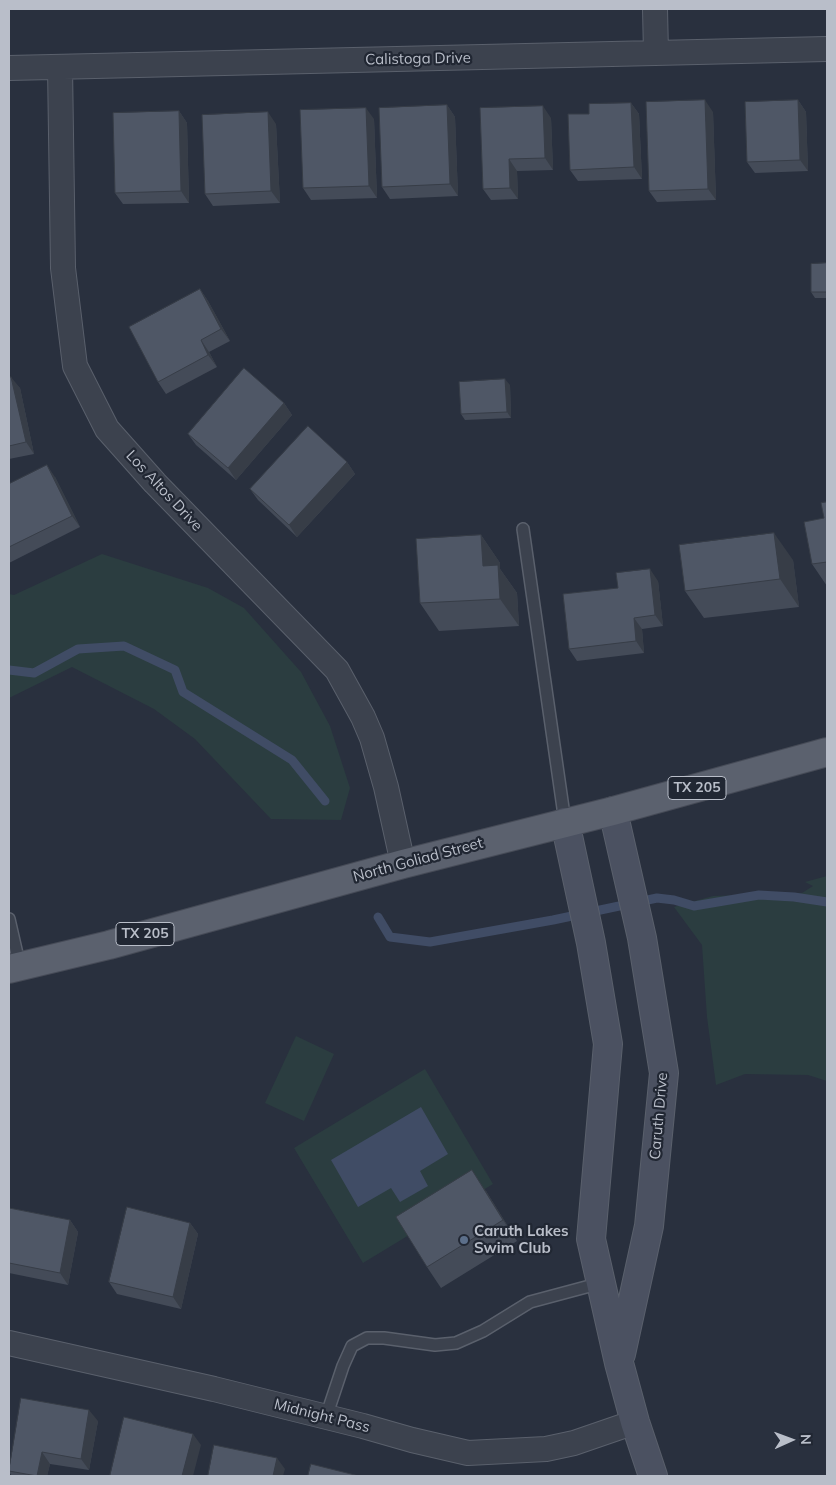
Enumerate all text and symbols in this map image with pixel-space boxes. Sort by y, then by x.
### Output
street label: Calistoga Drive [365,49,471,69]
street label: Los Altos Drive [122,447,206,535]
road number: TX 205 [668,776,726,800]
street label: North Goliad Street [351,834,485,886]
road number: TX 205 [116,922,174,946]
street label: Caruth Drive [646,1072,672,1160]
place label: Caruth Lakes Swim Club [474,1222,569,1257]
marker: Caruth Lakes Swim Club [458,1234,470,1246]
street label: Midnight Pass [272,1395,372,1437]
north arrow [766,1415,816,1465]
text: N [797,1434,815,1445]

